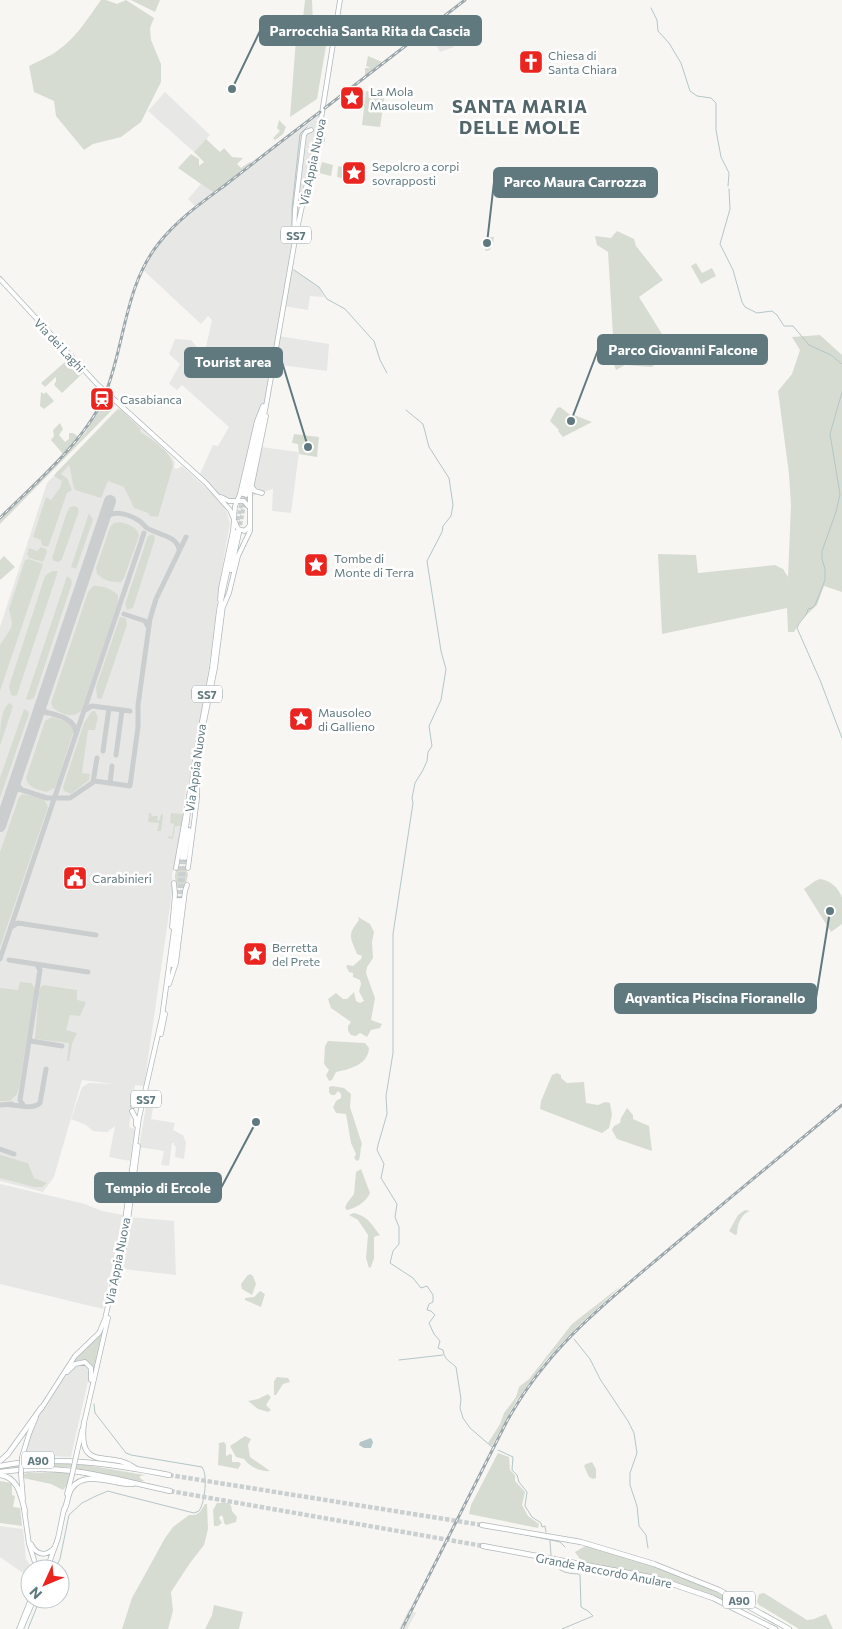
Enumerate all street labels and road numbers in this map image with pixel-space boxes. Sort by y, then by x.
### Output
street label: Via Appia Nuova [296,117,328,207]
road number: SS7 [281,226,311,244]
street label: Via dei Laghi [32,315,88,375]
road number: SS7 [192,686,222,702]
street label: Via Appia Nuova [182,723,208,813]
road number: SS7 [131,1090,161,1108]
street label: Via Appia Nuova [102,1216,132,1306]
road number: A90 [22,1452,54,1468]
street label: Grande Raccordo Anulare [535,1550,673,1590]
road number: A90 [723,1592,755,1608]

